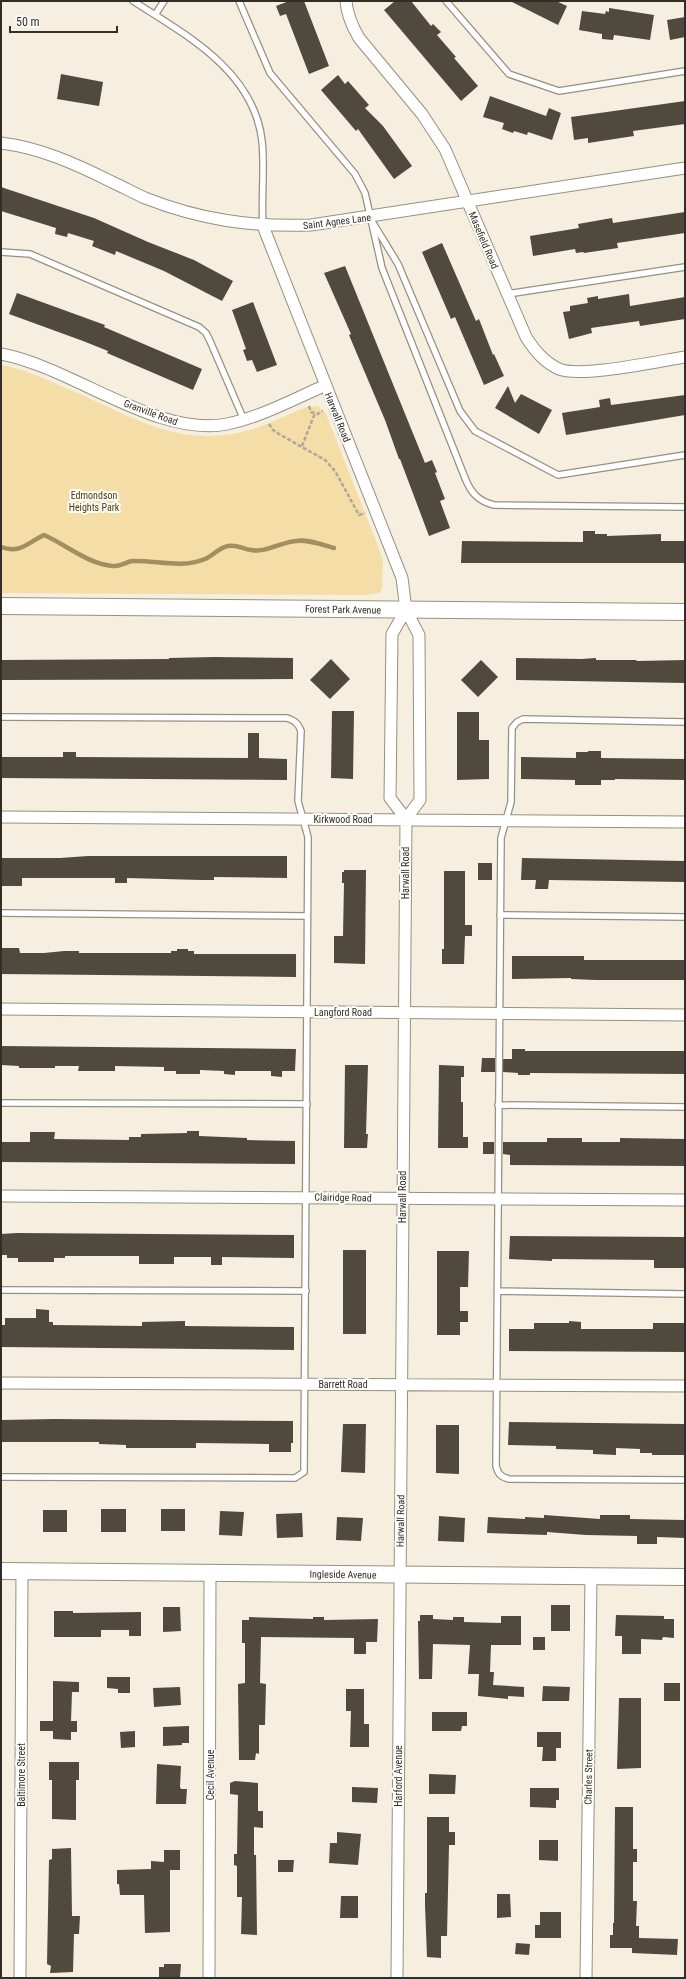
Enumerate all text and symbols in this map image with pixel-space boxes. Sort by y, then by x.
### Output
scale bar [10,8,117,34]
text: 50 m [16,15,40,29]
street label: Masefield Road [467,210,500,270]
street label: Saint Agnes Lane [302,212,372,231]
street label: Harwall Road [323,391,352,444]
street label: Granville Road [122,398,179,427]
park label: Edmondson Heights Park [69,490,120,513]
street label: Forest Park Avenue [305,603,381,616]
street label: Kirkwood Road [313,814,373,825]
street label: Harwall Road [400,847,411,899]
street label: Langford Road [314,1007,372,1018]
street label: Harwall Road [397,1171,408,1223]
street label: Clairidge Road [314,1192,372,1204]
street label: Barrett Road [318,1379,368,1390]
street label: Harwall Road [395,1495,406,1547]
street label: Ingleside Avenue [309,1568,377,1581]
street label: Baltimore Street [16,1743,27,1807]
street label: Harford Avenue [393,1745,404,1807]
street label: Cecil Avenue [205,1749,216,1800]
street label: Charles Street [583,1749,594,1805]

